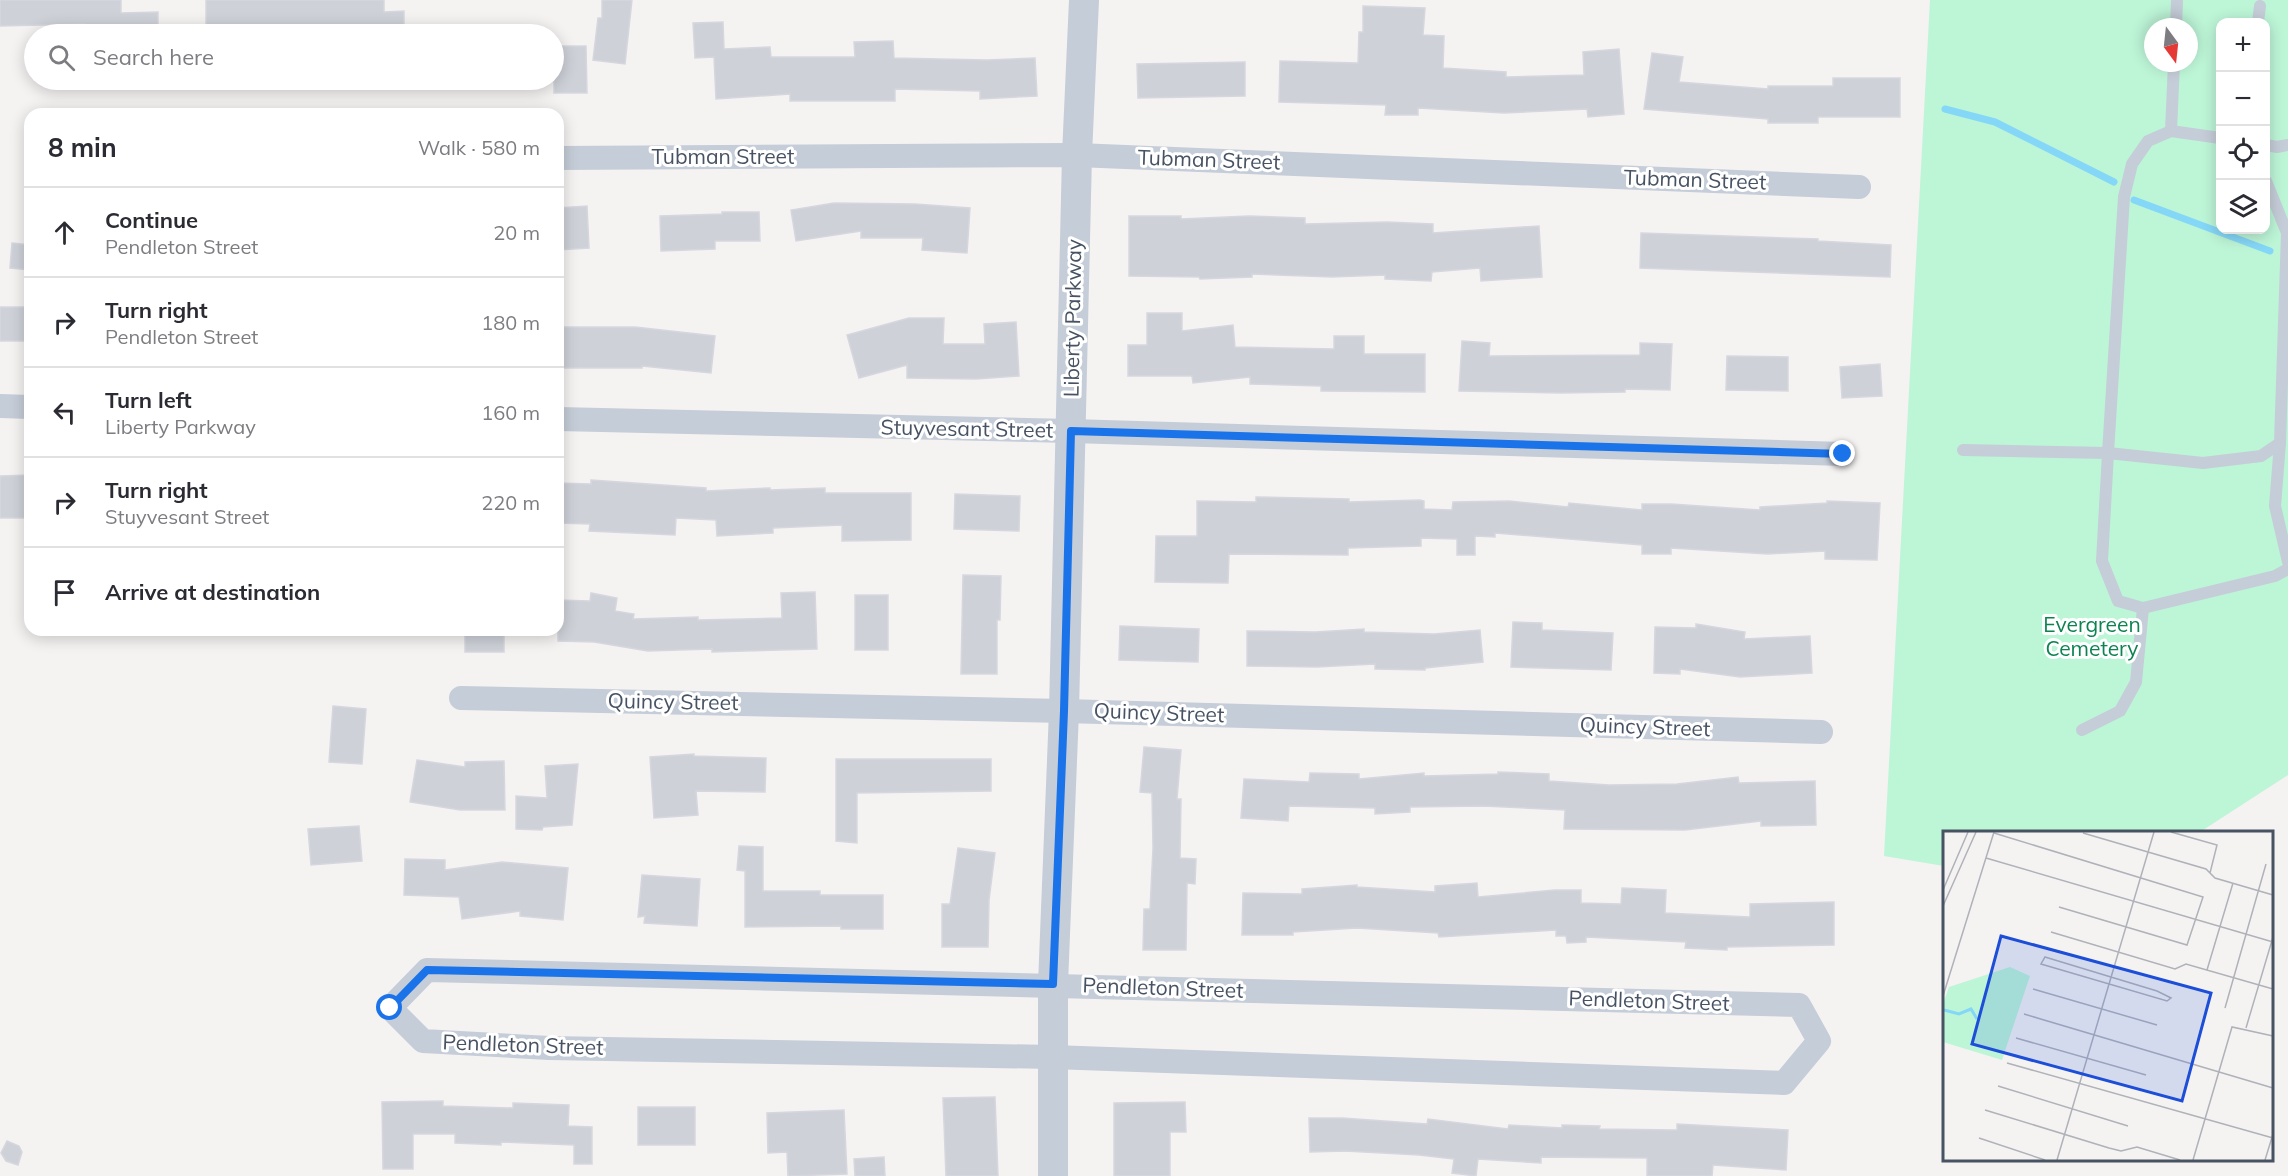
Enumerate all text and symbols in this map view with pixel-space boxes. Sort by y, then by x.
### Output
north arrow [2144,18,2198,72]
map controls [2216,18,2270,234]
button: + [2216,18,2270,72]
search box [24,24,564,90]
icon: search [45,41,78,74]
text: Search here [93,43,214,71]
button: − [2216,72,2270,126]
button: locate [2216,126,2270,180]
text: 8 min [48,131,117,164]
text: Walk · 580 m [418,135,540,160]
street label: Tubman Street [652,143,794,169]
street label: Tubman Street [1137,144,1281,174]
street label: Tubman Street [1623,164,1767,194]
button: layers [2216,180,2270,234]
text: Continue [105,206,198,234]
icon: ahead [48,216,81,249]
text: 20 m [493,220,540,245]
text: Pendleton Street [105,234,258,259]
street label: Liberty Parkway [1058,239,1086,397]
text: Turn right [105,296,208,324]
icon: right [48,306,81,339]
text: 180 m [481,310,540,335]
text: Pendleton Street [105,324,258,349]
text: Turn left [105,386,192,414]
icon: left [48,396,81,429]
text: 160 m [481,400,540,425]
street label: Stuyvesant Street [881,413,1054,443]
text: Liberty Parkway [105,414,256,439]
route end [1829,440,1855,466]
text: Turn right [105,476,208,504]
icon: right [48,486,81,519]
text: 220 m [481,490,540,515]
text: Stuyvesant Street [105,504,269,529]
icon: arrive [48,576,81,609]
text: Arrive at destination [105,578,320,606]
park label: Evergreen Cemetery [2043,611,2141,661]
street label: Quincy Street [607,687,739,715]
street label: Quincy Street [1093,697,1225,727]
street label: Quincy Street [1579,711,1711,741]
inset map [1943,831,2273,1161]
street label: Pendleton Street [1082,971,1244,1003]
street label: Pendleton Street [1568,984,1730,1016]
route start [376,994,402,1020]
street label: Pendleton Street [442,1028,604,1060]

